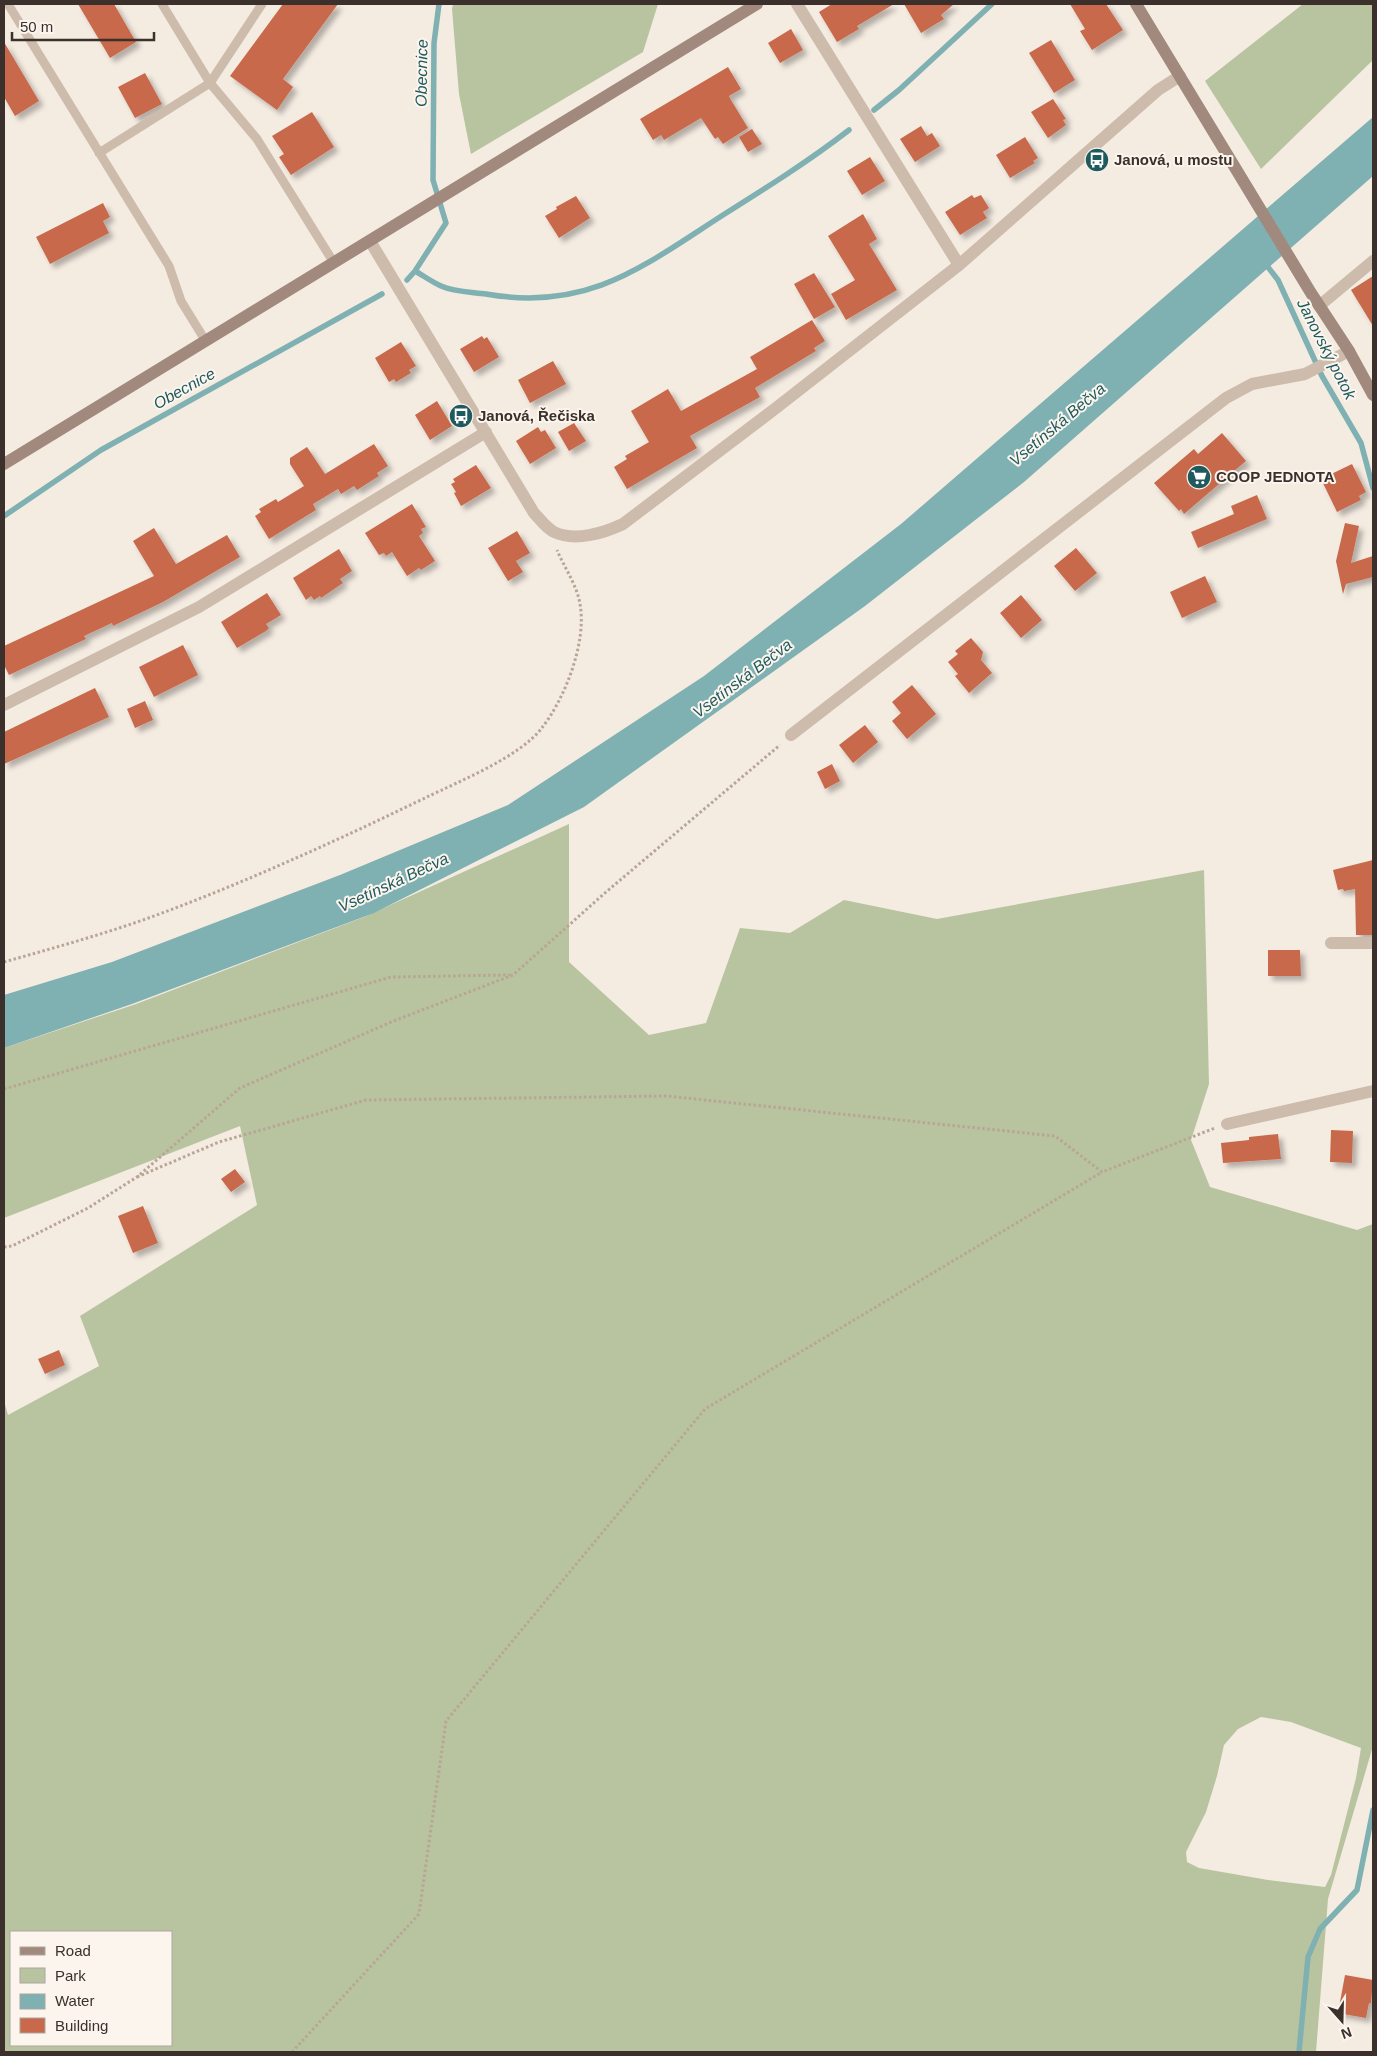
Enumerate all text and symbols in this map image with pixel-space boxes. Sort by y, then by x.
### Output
scale bar [12,10,155,42]
text: 50 m [20,18,53,35]
water label: Obecnice [412,39,431,107]
bus stop icon: Janová, u mostu [1084,147,1110,173]
place label: Janová, u mostu [1114,151,1232,168]
water label: Janovský potok [1293,295,1360,403]
water label: Obecnice [151,365,218,412]
water label: Vsetínská Bečva [1006,380,1109,469]
bus stop icon: Janová, Řečiska [448,403,474,429]
place label: Janová, Řečiska [478,407,595,424]
supermarket icon: COOP JEDNOTA [1186,464,1212,490]
place label: COOP JEDNOTA [1216,468,1335,485]
water label: Vsetínská Bečva [690,636,795,721]
water label: Vsetínská Bečva [336,850,451,915]
legend [10,1931,172,2046]
text: Road [55,1942,91,1959]
text: Park [55,1967,86,1984]
text: Water [55,1992,94,2009]
north arrow [1317,1996,1367,2046]
text: Building [55,2017,108,2034]
text: N [1339,2024,1354,2042]

